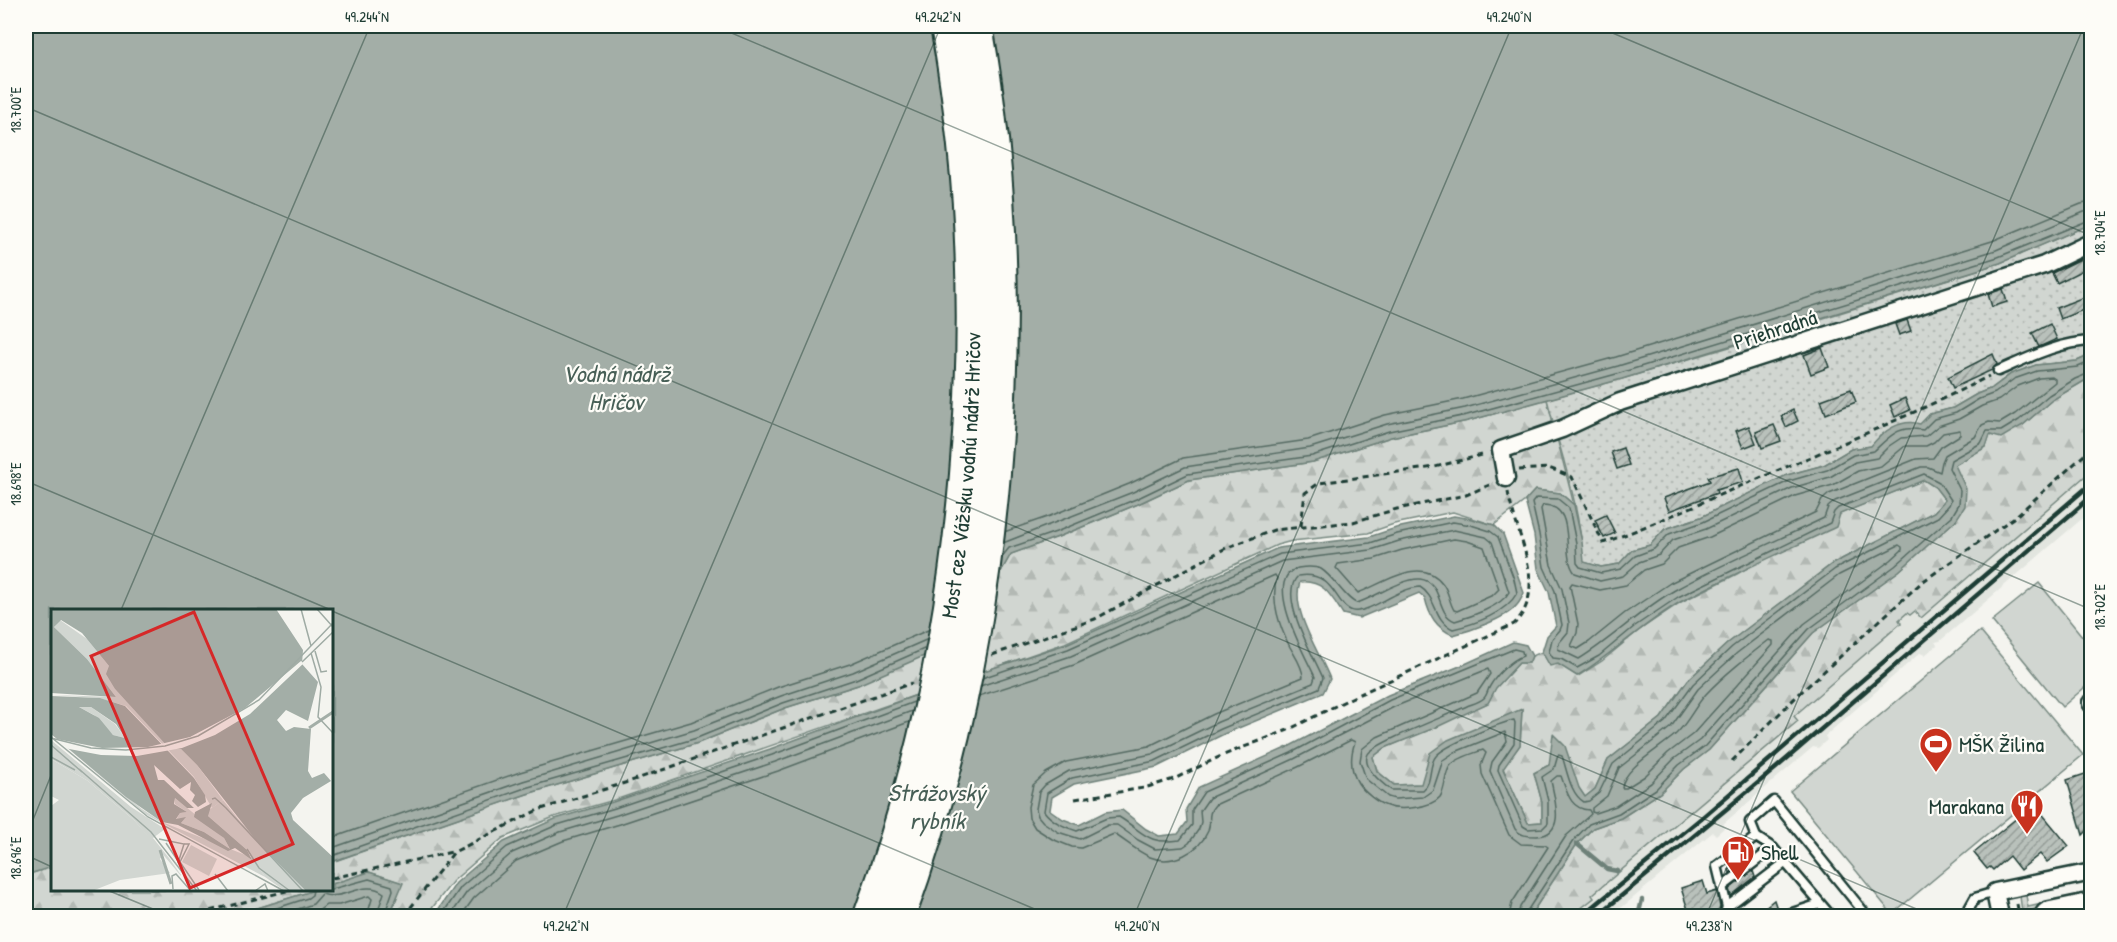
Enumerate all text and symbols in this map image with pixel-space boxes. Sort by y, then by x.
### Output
text: 49.244°N [345,6,389,27]
text: 49.242°N [915,6,961,27]
text: 49.240°N [1486,6,1532,27]
text: 18.700°E [5,87,26,133]
text: 18.704°E [2089,210,2110,256]
street label: Priehradná [1729,301,1821,357]
street label: Most cez Vážsku vodnú nádrž Hričov [933,332,988,620]
water label: Vodná nádrž Hričov [562,357,671,417]
text: 18.698°E [5,462,26,506]
text: 18.702°E [2089,583,2110,630]
inset map [51,609,333,891]
sports icon: MŠK Žilina [1918,726,1954,773]
place label: MŠK Žilina [1959,729,2045,759]
water label: Strážovský rybník [889,776,988,837]
restaurant icon: Marakana [2009,788,2045,835]
place label: Marakana [1929,791,2004,821]
fuel station icon: Shell [1720,834,1756,881]
text: 18.696°E [5,836,26,879]
place label: Shell [1761,837,1799,867]
text: 49.242°N [543,915,589,936]
text: 49.240°N [1114,915,1160,936]
text: 49.238°N [1686,915,1732,936]

